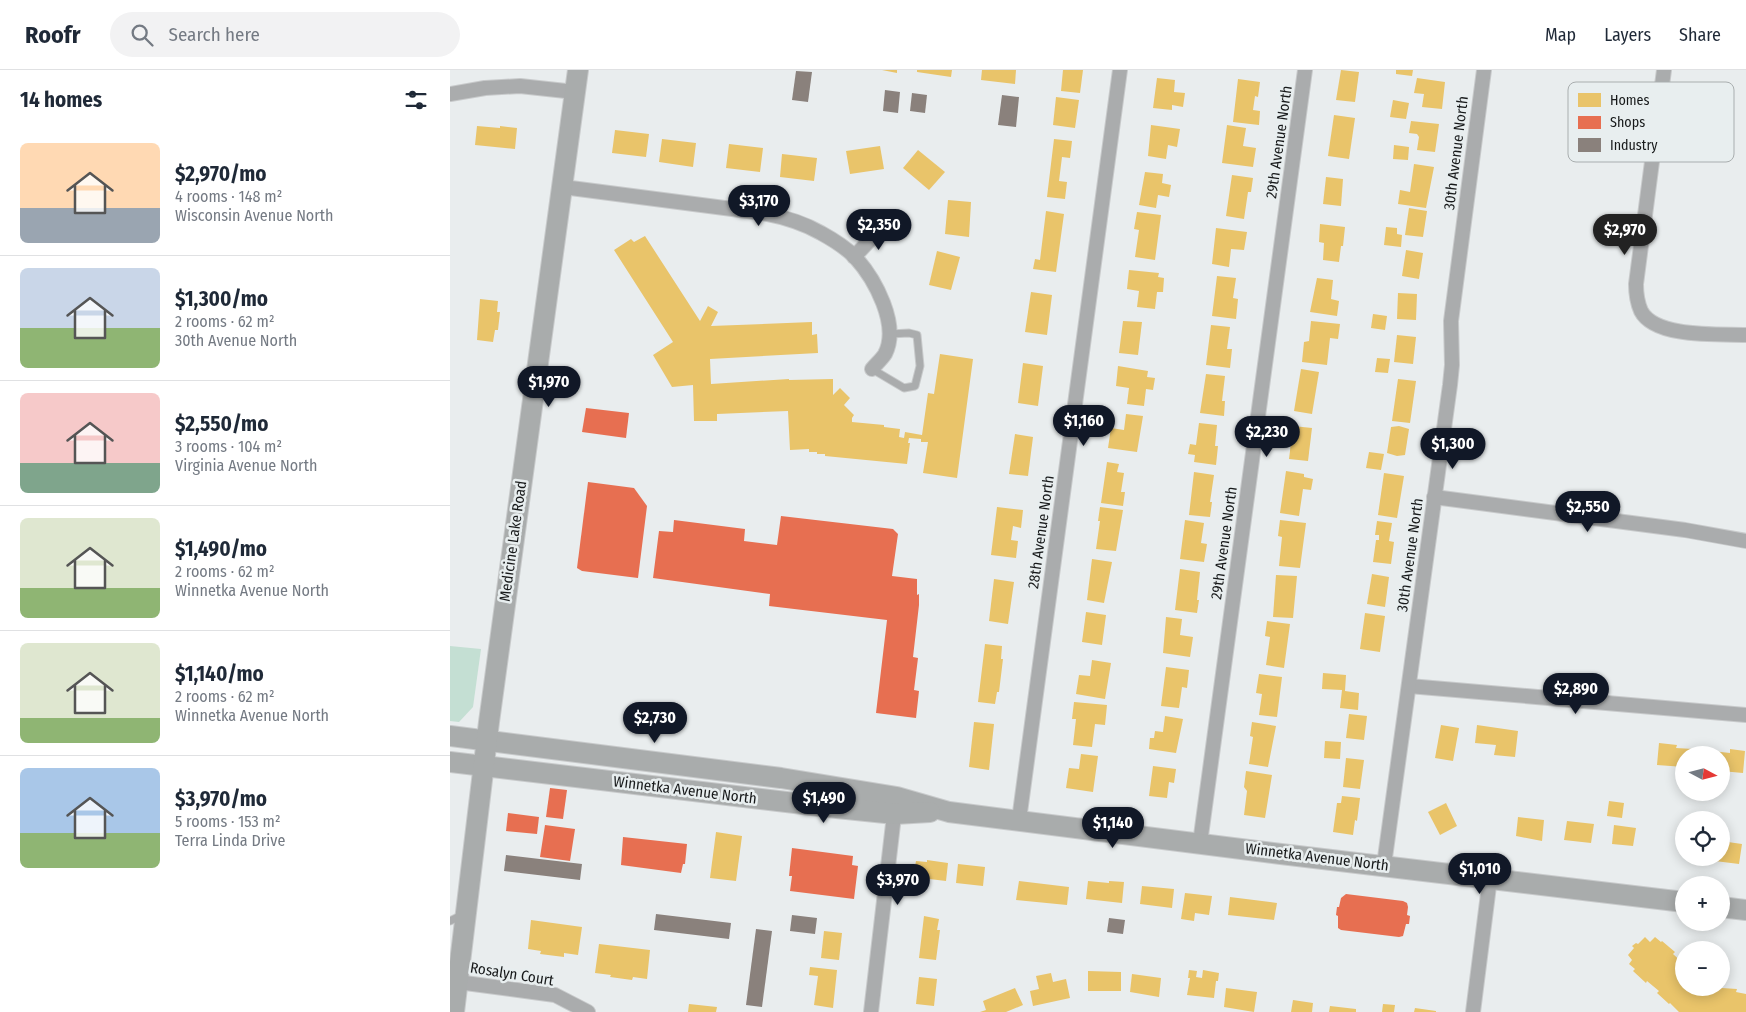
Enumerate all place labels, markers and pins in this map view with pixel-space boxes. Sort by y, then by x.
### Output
pin: $3,170 [718,184,800,227]
pin: $2,350 [838,208,920,251]
pin: $2,970 [1584,214,1666,256]
pin: $1,970 [508,366,590,408]
pin: $1,160 [1043,404,1125,447]
pin: $2,230 [1226,416,1308,458]
pin: $1,300 [1412,428,1494,470]
pin: $2,550 [1547,490,1629,533]
pin: $2,890 [1535,672,1617,715]
pin: $2,730 [614,702,696,744]
pin: $1,490 [783,782,865,824]
pin: $1,140 [1072,806,1154,849]
pin: $1,010 [1439,852,1521,895]
pin: $3,970 [857,864,939,906]

